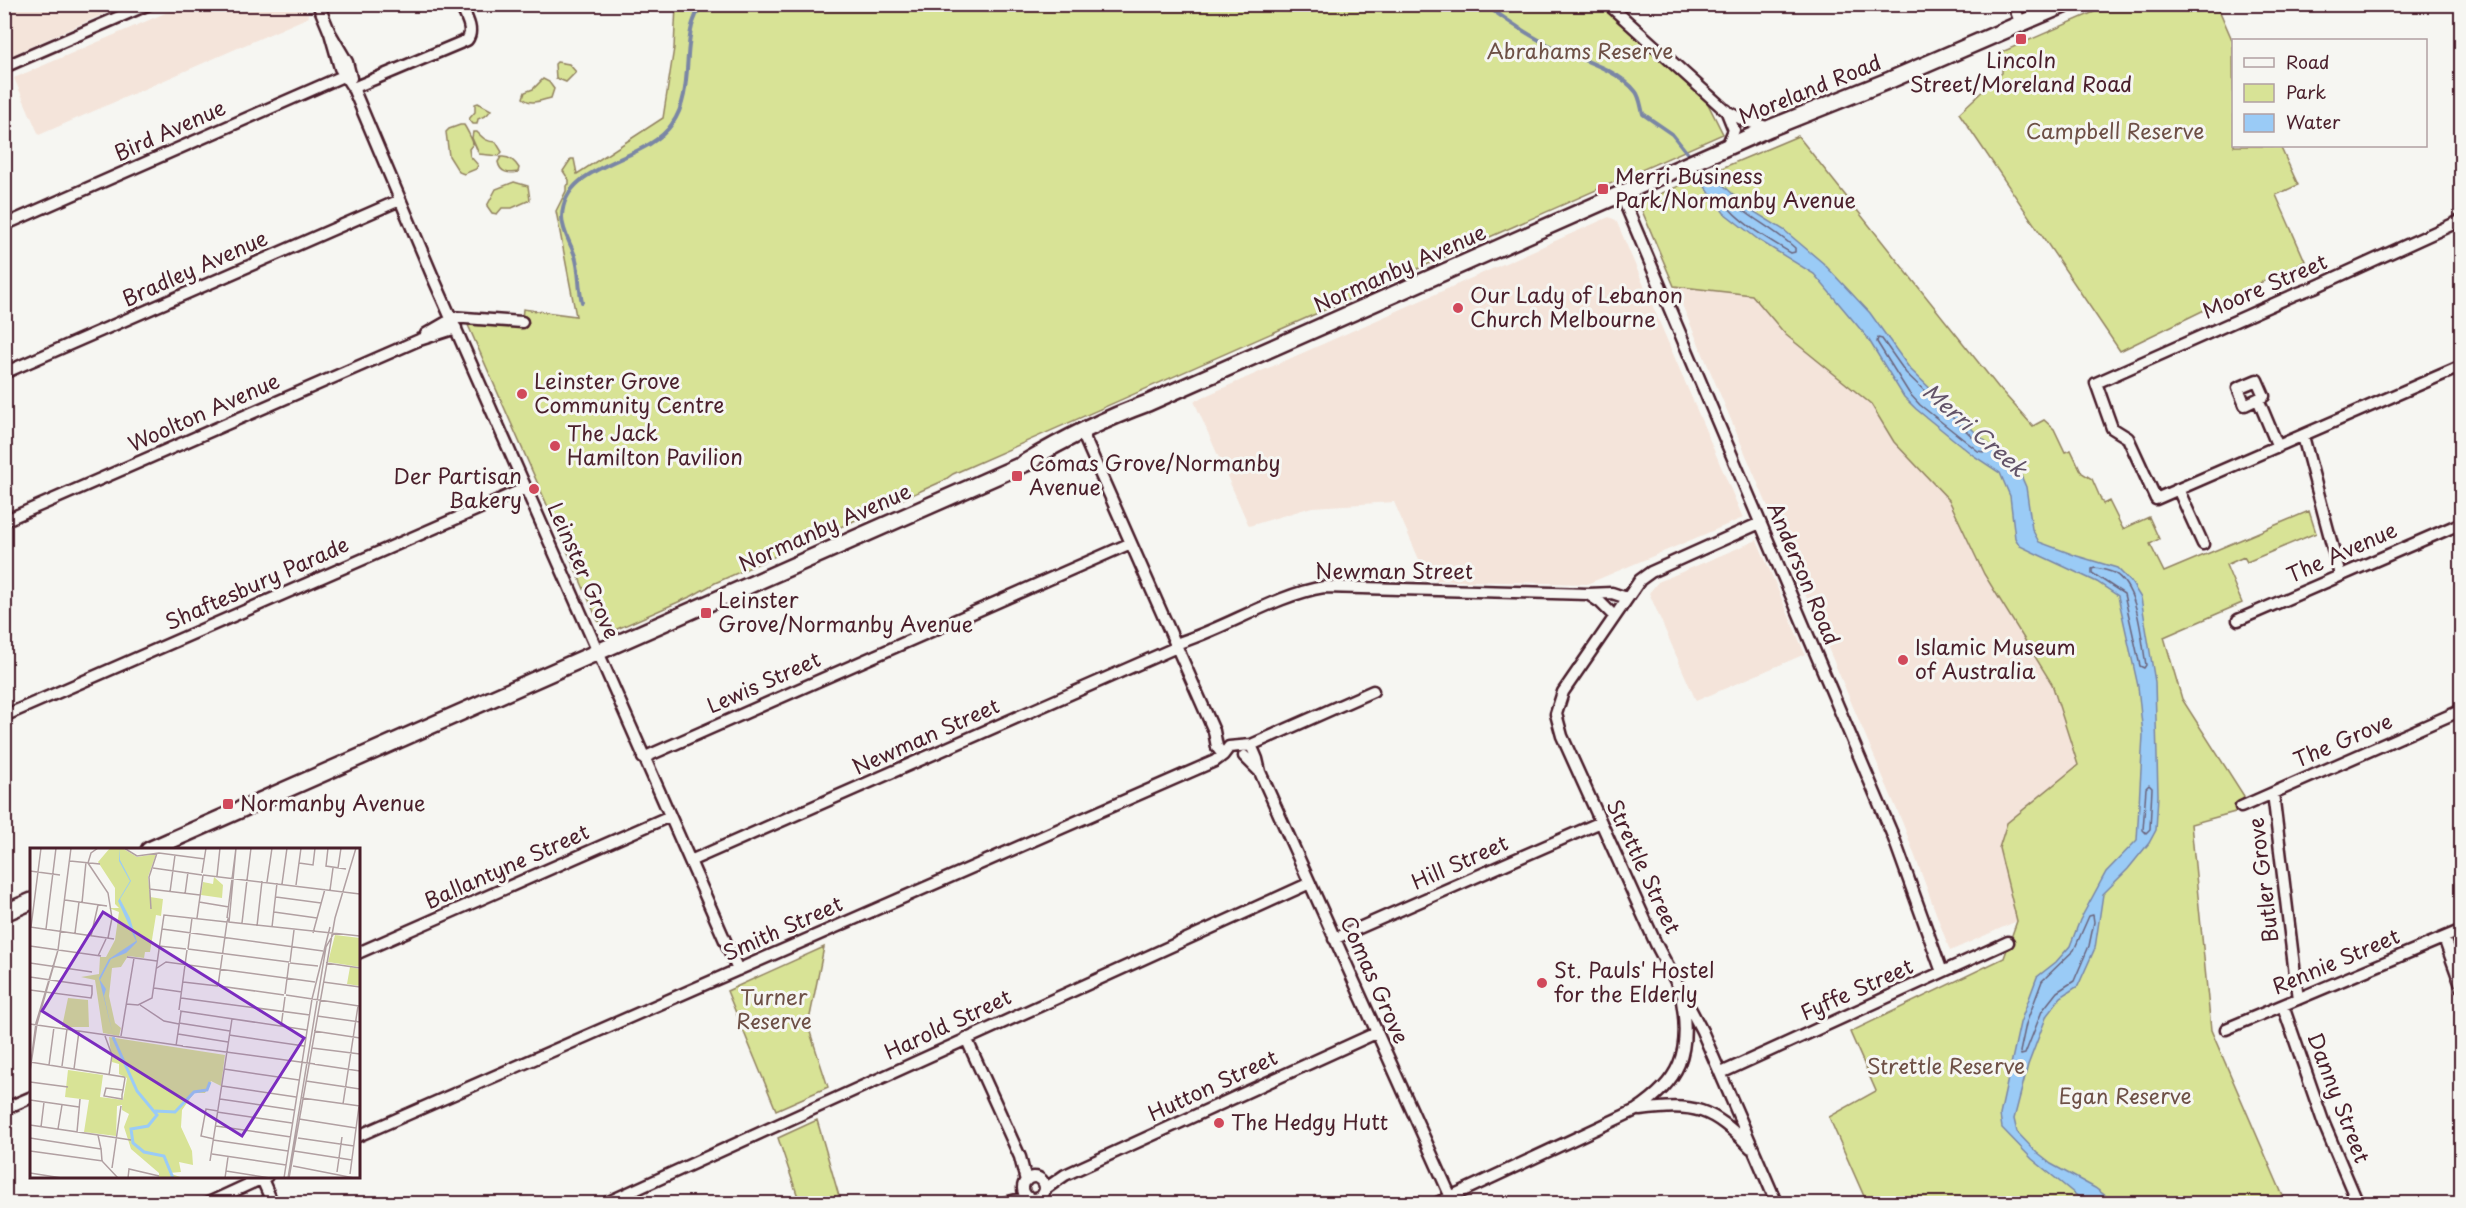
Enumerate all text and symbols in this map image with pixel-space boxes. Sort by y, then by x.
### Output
marker: Lincoln Street/Moreland Road [2014,32,2028,46]
park label: Abrahams Reserve [1487,34,1673,66]
legend [2232,39,2427,147]
place label: Lincoln Street/Moreland Road [1910,43,2132,99]
street label: Moreland Road [1733,45,1885,131]
text: Road [2286,48,2330,75]
text: Park [2286,78,2326,105]
street label: Bird Avenue [108,90,230,168]
text: Water [2286,108,2341,135]
park label: Campbell Reserve [2026,114,2204,146]
place label: Merri Business Park/Normanby Avenue [1615,159,1856,215]
marker: Merri Business Park/Normanby Avenue [1596,182,1610,196]
street label: Normanby Avenue [1308,215,1490,320]
street label: Bradley Avenue [116,221,272,314]
street label: Moore Street [2197,244,2332,326]
place label: Our Lady of Lebanon Church Melbourne [1470,278,1683,334]
marker: Our Lady of Lebanon Church Melbourne [1451,301,1465,315]
street label: Woolton Avenue [122,363,284,459]
place label: Leinster Grove Community Centre [534,364,725,420]
water label: Merri Creek [1917,374,2037,485]
marker: Leinster Grove Community Centre [515,387,529,401]
place label: The Jack Hamilton Pavilion [567,416,743,472]
marker: The Jack Hamilton Pavilion [548,439,562,453]
place label: Comas Grove/Normanby Avenue [1029,446,1281,502]
place label: Der Partisan Bakery [394,459,522,515]
marker: Comas Grove/Normanby Avenue [1010,469,1024,483]
street label: Normanby Avenue [733,474,915,579]
marker: Der Partisan Bakery [527,482,541,496]
street label: Leinster Grove [540,497,629,643]
street label: Anderson Road [1760,497,1849,649]
street label: The Avenue [2281,513,2402,590]
street label: Shaftesbury Parade [159,527,353,637]
street label: Newman Street [1315,554,1473,586]
place label: Leinster Grove/Normanby Avenue [718,583,973,639]
marker: Leinster Grove/Normanby Avenue [699,606,713,620]
place label: Islamic Museum of Australia [1915,630,2076,686]
street label: Lewis Street [701,642,825,721]
marker: Islamic Museum of Australia [1896,653,1910,667]
street label: Newman Street [847,688,1004,782]
street label: The Grove [2288,704,2397,774]
place label: Normanby Avenue [240,786,426,818]
street label: Strettle Street [1600,794,1690,939]
marker: Normanby Avenue [221,797,235,811]
street label: Ballantyne Street [419,815,594,916]
street label: Butler Grove [2238,816,2286,944]
street label: Hill Street [1406,826,1513,897]
inset map [30,848,360,1178]
street label: Smith Street [717,887,847,968]
street label: Comas Grove [1333,910,1418,1048]
street label: Rennie Street [2266,919,2404,1001]
street label: Fyffe Street [1795,949,1918,1027]
place label: St. Pauls' Hostel for the Elderly [1554,953,1714,1009]
marker: St. Pauls' Hostel for the Elderly [1535,976,1549,990]
park label: Turner Reserve [736,980,812,1036]
street label: Harold Street [878,980,1016,1067]
street label: Danny Street [2300,1027,2379,1167]
street label: Hutton Street [1142,1040,1282,1128]
park label: Strettle Reserve [1867,1049,2025,1081]
park label: Egan Reserve [2058,1079,2192,1111]
place label: The Hedgy Hutt [1231,1105,1388,1137]
marker: The Hedgy Hutt [1212,1116,1226,1130]

